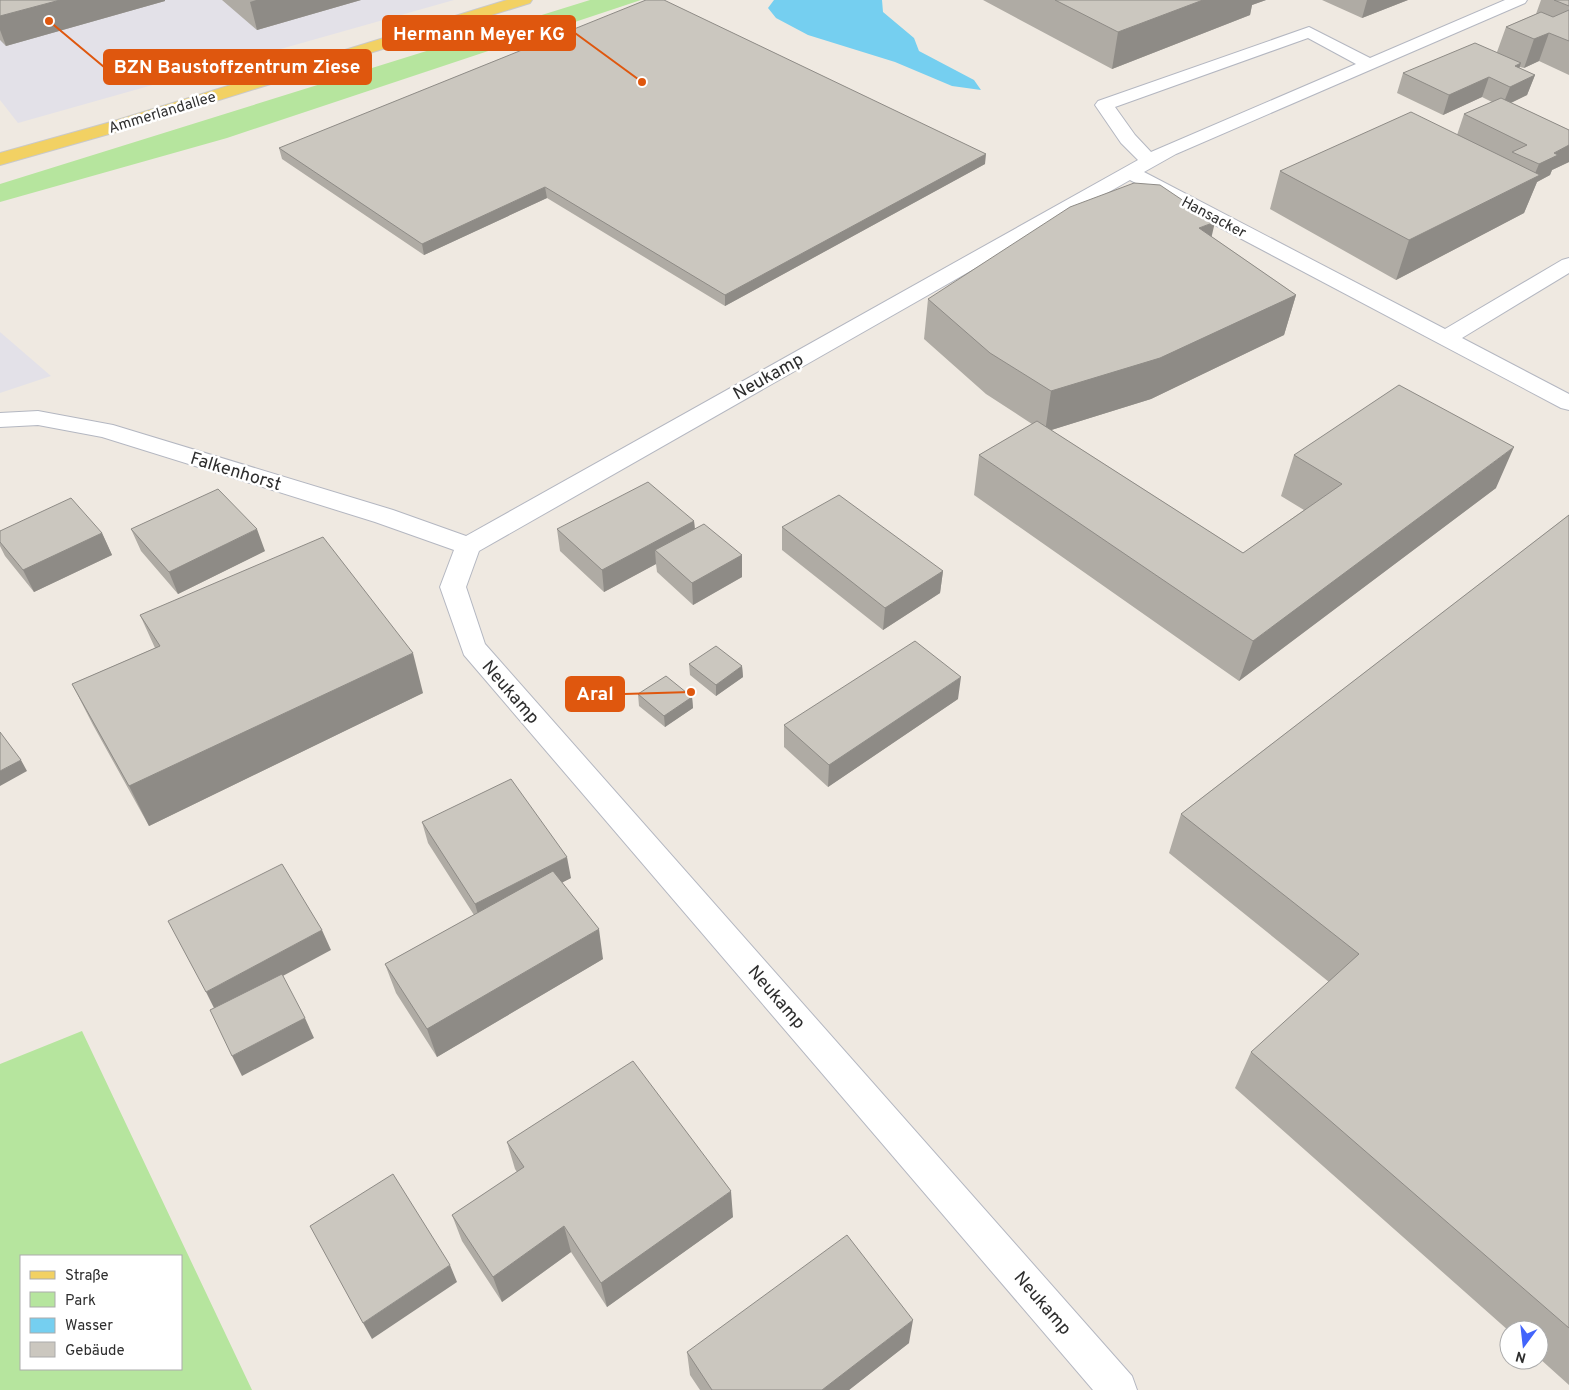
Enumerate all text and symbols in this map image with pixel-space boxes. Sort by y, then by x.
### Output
callout: Hermann Meyer KG [383,16,575,50]
text: Hermann Meyer KG [393,23,565,47]
callout: BZN Baustoffzentrum Ziese [104,50,371,84]
text: BZN Baustoffzentrum Ziese [114,56,360,80]
street label: Ammerlandallee [106,88,218,139]
street label: Hansacker [1178,193,1249,243]
street label: Neukamp [729,349,808,406]
street label: Falkenhorst [187,448,284,497]
street label: Neukamp [476,656,544,730]
callout: Aral [566,677,624,711]
text: Aral [576,683,614,707]
street label: Neukamp [742,961,810,1035]
legend [20,1255,182,1370]
text: Straße [65,1267,109,1286]
street label: Neukamp [1008,1267,1076,1341]
text: Park [65,1292,96,1311]
text: Wasser [65,1317,113,1336]
north arrow [1499,1320,1549,1370]
text: Gebäude [65,1342,125,1361]
text: N [1514,1347,1528,1366]

